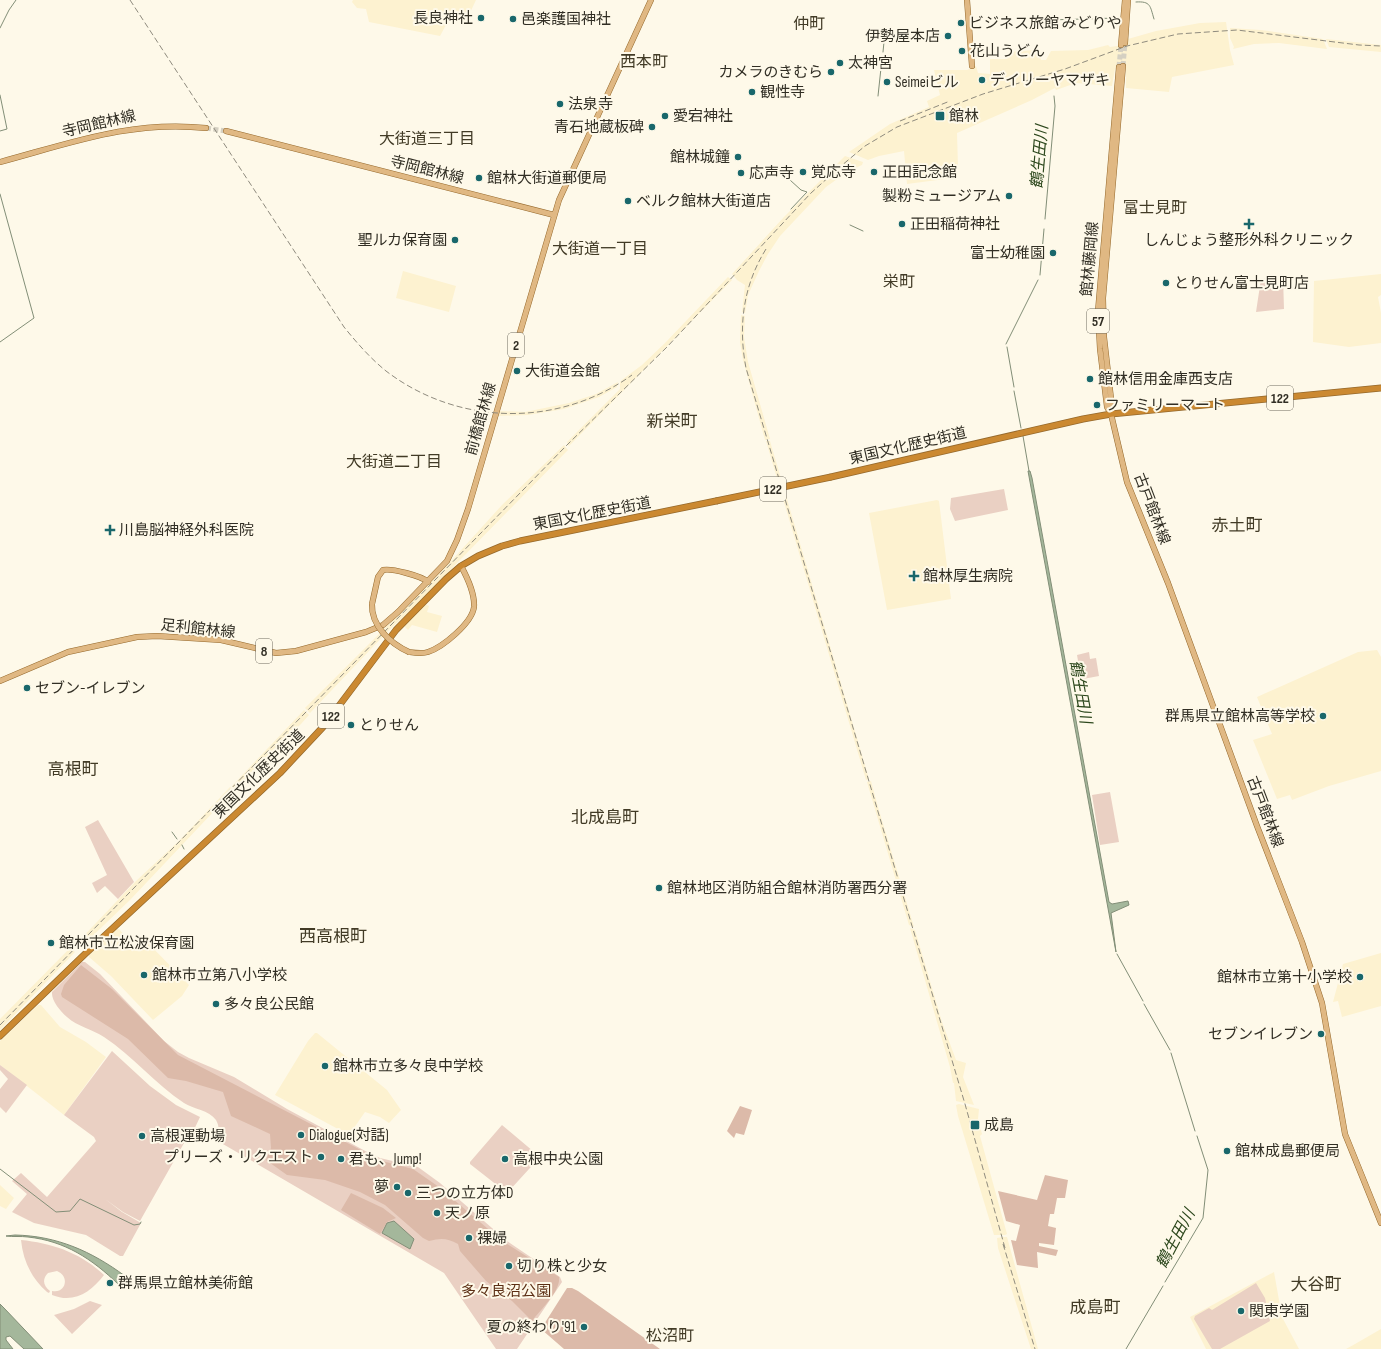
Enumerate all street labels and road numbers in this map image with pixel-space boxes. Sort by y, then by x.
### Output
street label: 寺岡館林線 [60,106,138,142]
street label: 寺岡館林線 [388,152,466,188]
street label: 館林藤岡線 [1077,221,1103,297]
road number: 57 [1087,309,1109,333]
road number: 2 [508,333,524,357]
street label: 前橋館林線 [462,380,500,458]
road number: 122 [1267,386,1293,410]
street label: 東国文化歴史街道 [847,423,969,469]
street label: 古戸館林線 [1130,471,1174,547]
road number: 122 [760,477,786,501]
street label: 東国文化歴史街道 [531,493,653,535]
street label: 足利館林線 [160,616,236,642]
road number: 8 [256,639,272,663]
road number: 122 [318,704,344,728]
street label: 東国文化歴史街道 [209,725,309,823]
street label: 古戸館林線 [1243,774,1287,850]

